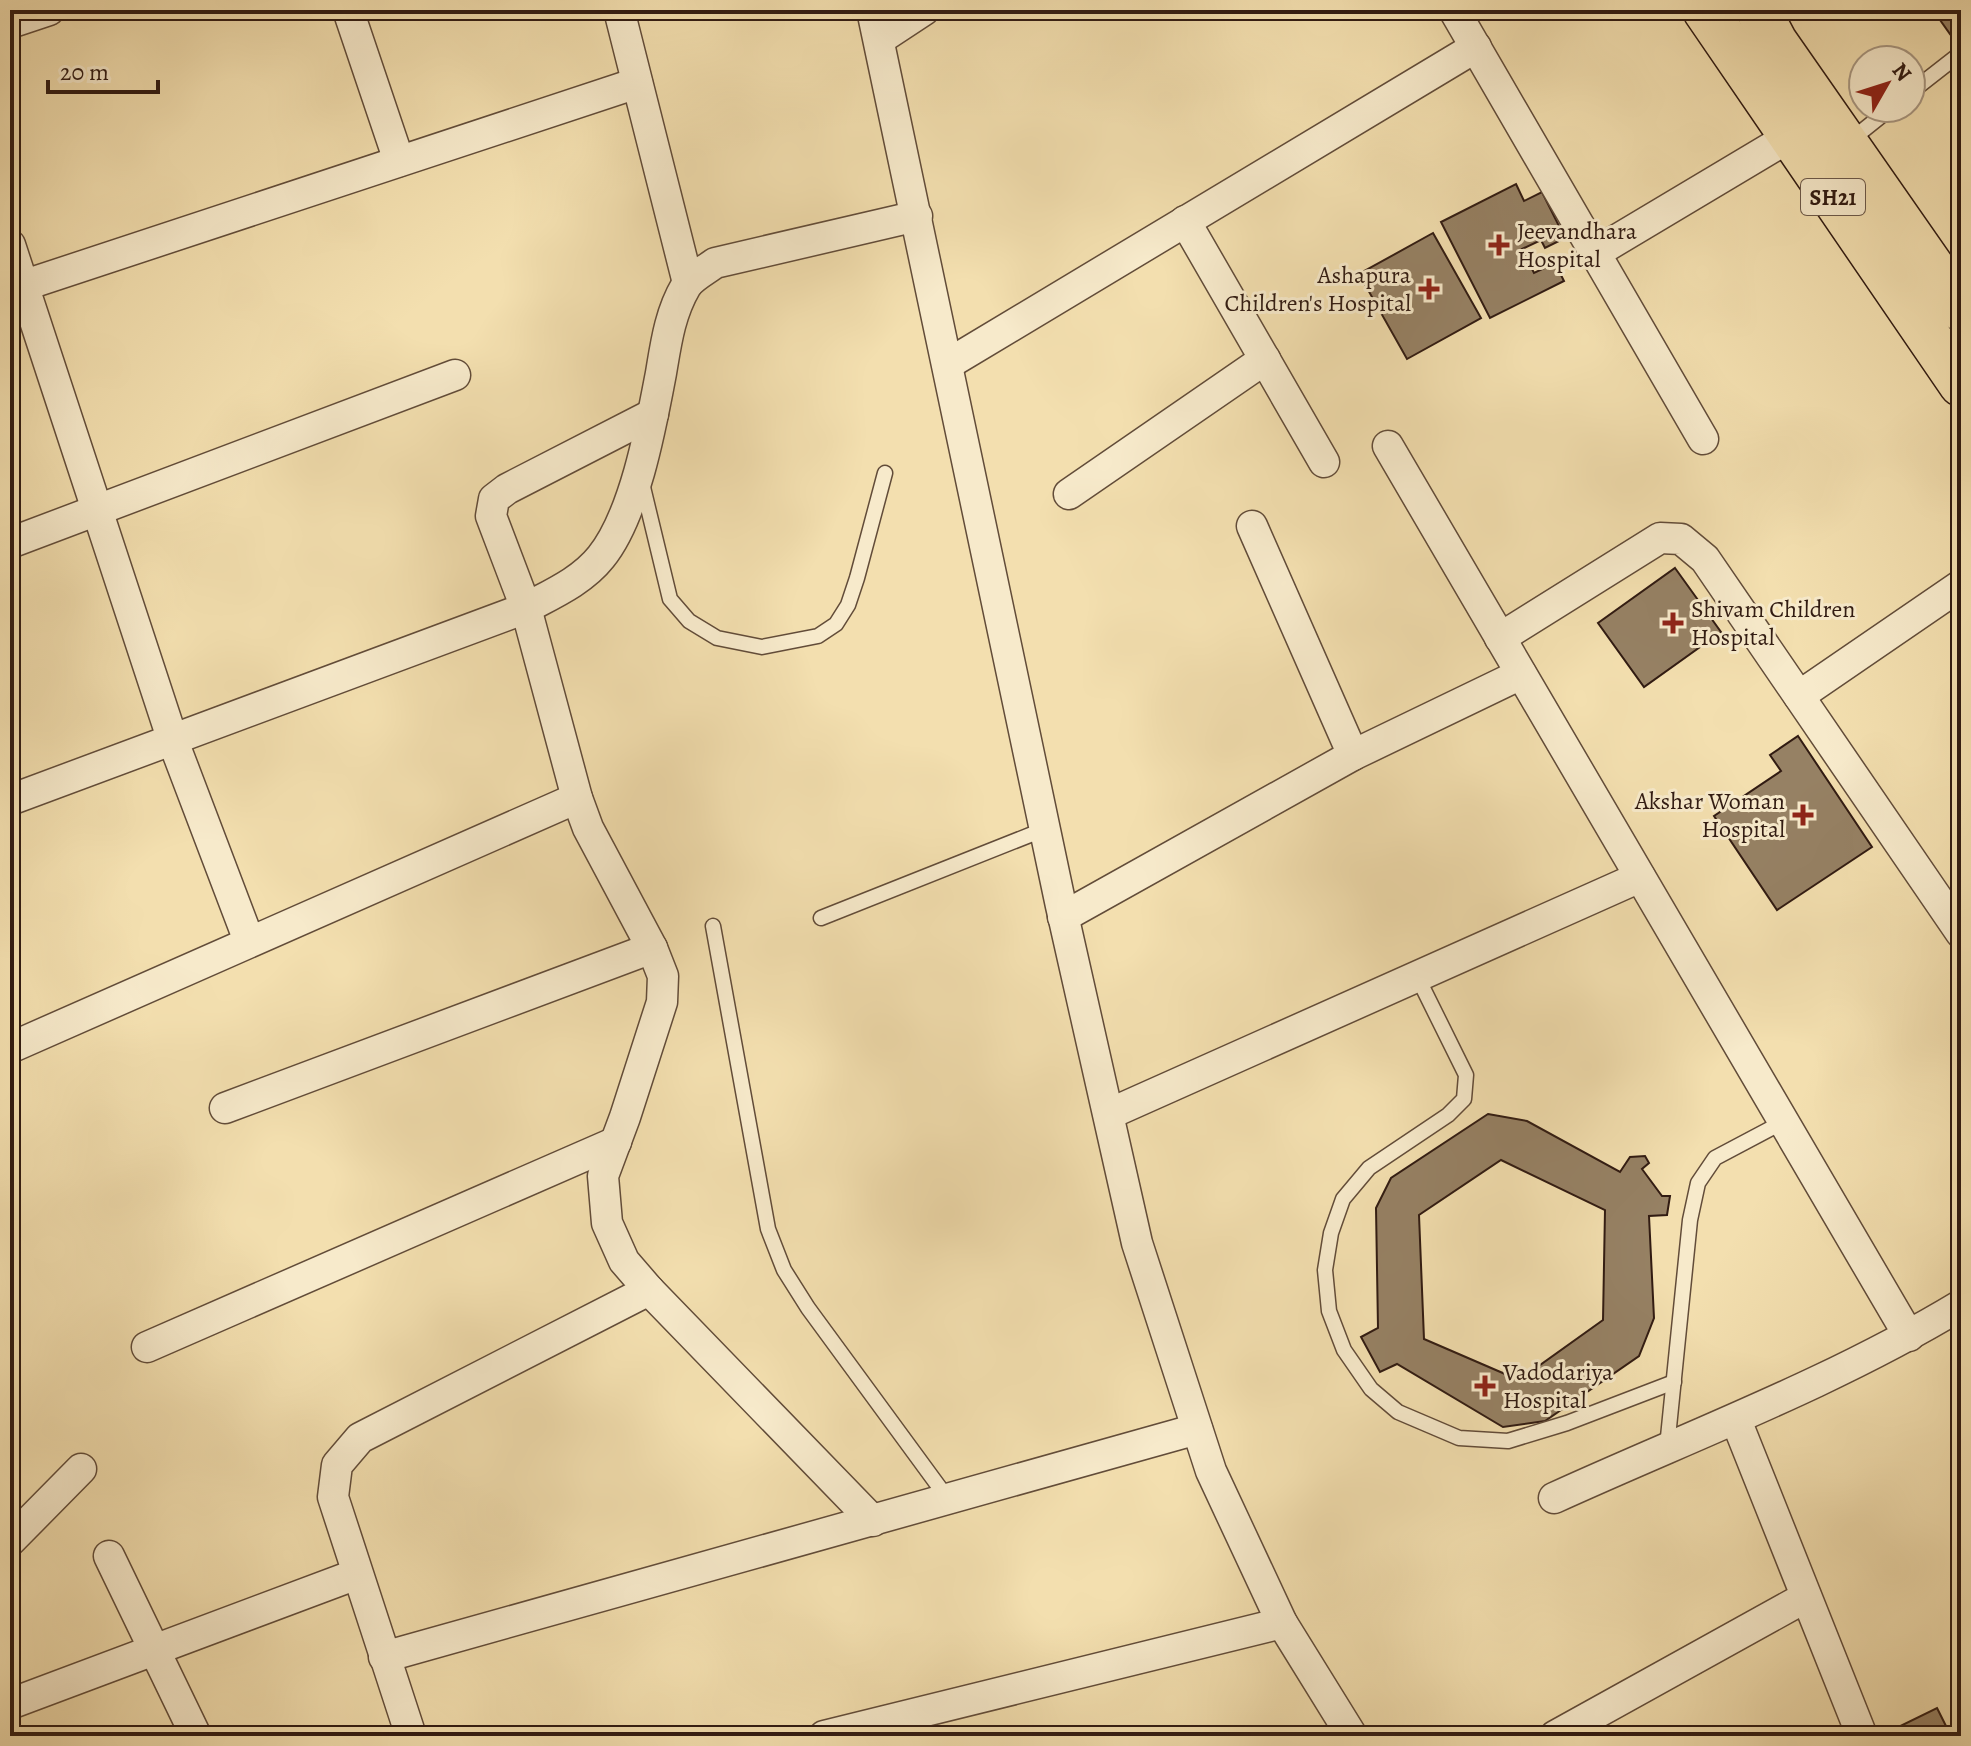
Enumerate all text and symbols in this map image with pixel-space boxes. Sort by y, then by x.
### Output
scale bar [48,44,158,94]
north arrow [1847,44,1927,124]
text: 20 m [60,56,109,88]
text: N [1885,56,1918,88]
road number: SH21 [1801,179,1865,215]
place label: Jeevandhara Hospital [1517,215,1638,275]
marker: Jeevandhara Hospital [1488,234,1510,256]
place label: Ashapura Children's Hospital [1224,259,1412,319]
marker: Ashapura Children's Hospital [1418,278,1440,300]
place label: Shivam Children Hospital [1691,593,1855,653]
marker: Shivam Children Hospital [1662,612,1684,634]
place label: Akshar Woman Hospital [1634,785,1785,845]
marker: Akshar Woman Hospital [1792,804,1814,826]
place label: Vadodariya Hospital [1502,1356,1614,1416]
marker: Vadodariya Hospital [1474,1375,1496,1397]

